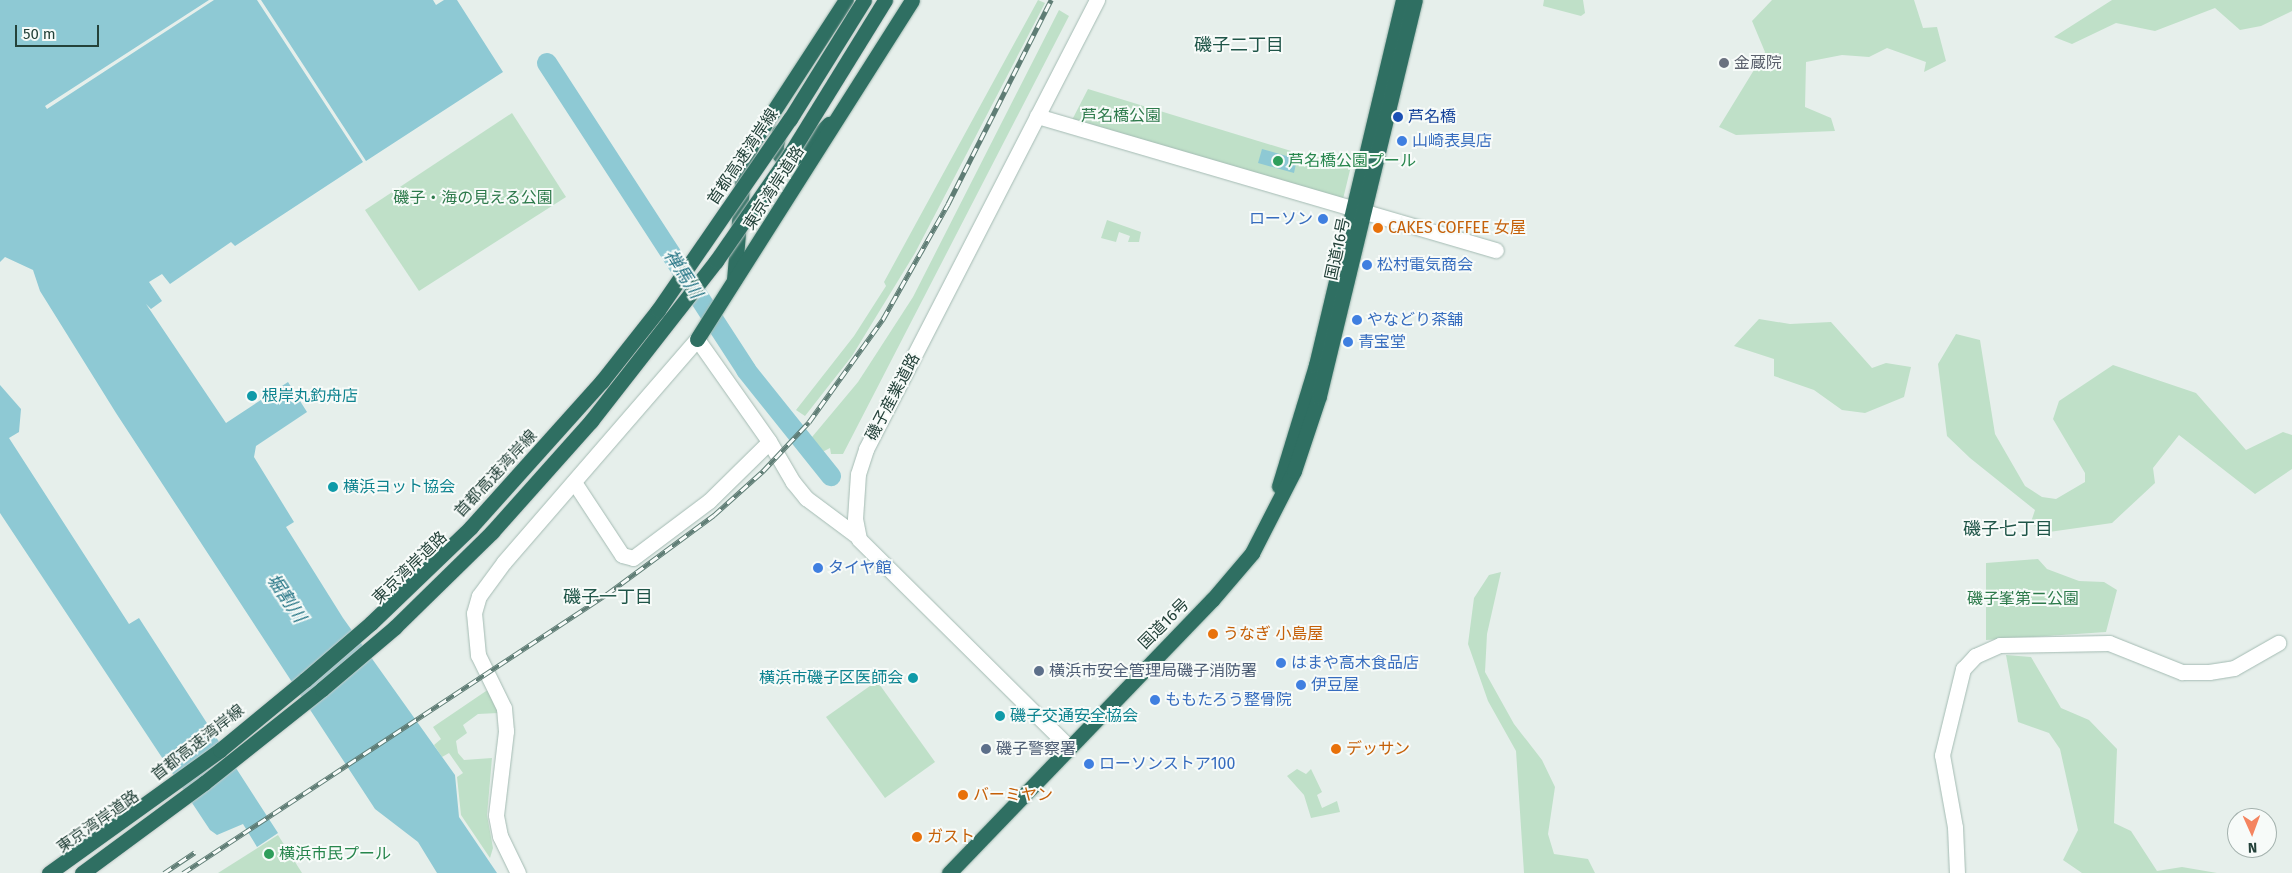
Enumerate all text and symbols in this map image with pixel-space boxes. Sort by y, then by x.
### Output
scale bar [18,15,101,47]
text: 50 m [23,25,56,43]
district label: 磯子二丁目 [1194,34,1284,56]
place label: 金蔵院 [1734,53,1782,73]
marker: 金蔵院 [1718,57,1730,69]
street label: 首都高速湾岸線 [704,105,782,209]
park label: 芦名橋公園 [1081,106,1161,126]
place label: 芦名橋 [1408,107,1456,127]
marker: 芦名橋 [1392,111,1404,123]
place label: 山崎表具店 [1412,131,1492,151]
marker: 山崎表具店 [1396,135,1408,147]
street label: 東京湾岸道路 [740,143,808,233]
place label: 芦名橋公園プール [1288,151,1416,171]
marker: 芦名橋公園プール [1272,155,1284,167]
park label: 磯子・海の見える公園 [393,188,553,208]
place label: ローソン [1249,209,1313,229]
marker: ローソン [1317,213,1329,225]
street label: 国道16号 [1322,216,1354,282]
place label: CAKES COFFEE 女屋 [1388,218,1526,238]
marker: CAKES COFFEE 女屋 [1372,222,1384,234]
water label: 禅馬川 [659,245,707,303]
place label: 松村電気商会 [1377,255,1473,275]
marker: 松村電気商会 [1361,259,1373,271]
place label: やなどり茶舗 [1367,310,1463,330]
marker: やなどり茶舗 [1351,314,1363,326]
place label: 青宝堂 [1358,332,1406,352]
marker: 青宝堂 [1342,336,1354,348]
street label: 磯子産業道路 [862,350,924,444]
place label: 根岸丸釣舟店 [262,386,358,406]
marker: 根岸丸釣舟店 [246,390,258,402]
street label: 首都高速湾岸線 [451,426,541,522]
place label: 横浜ヨット協会 [343,477,455,497]
marker: 横浜ヨット協会 [327,481,339,493]
district label: 磯子七丁目 [1963,518,2053,540]
street label: 東京湾岸道路 [369,528,451,608]
place label: タイヤ館 [828,558,892,578]
marker: タイヤ館 [812,562,824,574]
water label: 堀割川 [262,570,310,626]
district label: 磯子一丁目 [563,586,653,608]
park label: 磯子峯第二公園 [1967,589,2079,609]
street label: 国道16号 [1135,595,1193,653]
place label: うなぎ 小島屋 [1223,624,1323,644]
marker: うなぎ 小島屋 [1207,628,1219,640]
place label: はまや高木食品店 [1291,653,1419,673]
marker: はまや高木食品店 [1275,657,1287,669]
place label: 横浜市安全管理局磯子消防署 [1049,661,1257,681]
marker: 横浜市安全管理局磯子消防署 [1033,665,1045,677]
place label: 横浜市磯子区医師会 [759,668,903,688]
marker: 横浜市磯子区医師会 [907,672,919,684]
place label: 伊豆屋 [1311,675,1359,695]
marker: 伊豆屋 [1295,679,1307,691]
place label: ももたろう整骨院 [1165,690,1293,710]
marker: ももたろう整骨院 [1149,694,1161,706]
street label: 首都高速湾岸線 [148,701,248,785]
place label: 磯子交通安全協会 [1010,706,1138,726]
marker: 磯子交通安全協会 [994,710,1006,722]
place label: 磯子警察署 [996,739,1076,759]
place label: デッサン [1346,739,1410,759]
marker: 磯子警察署 [980,743,992,755]
marker: デッサン [1330,743,1342,755]
place label: ローソンストア100 [1099,754,1236,774]
marker: ローソンストア100 [1083,758,1095,770]
place label: バーミヤン [973,785,1053,805]
street label: 東京湾岸道路 [53,787,143,857]
marker: バーミヤン [957,789,969,801]
north arrow [2227,808,2277,858]
place label: ガスト [927,827,975,847]
marker: ガスト [911,831,923,843]
text: N [2248,839,2257,856]
place label: 横浜市民プール [279,844,391,864]
marker: 横浜市民プール [263,848,275,860]

